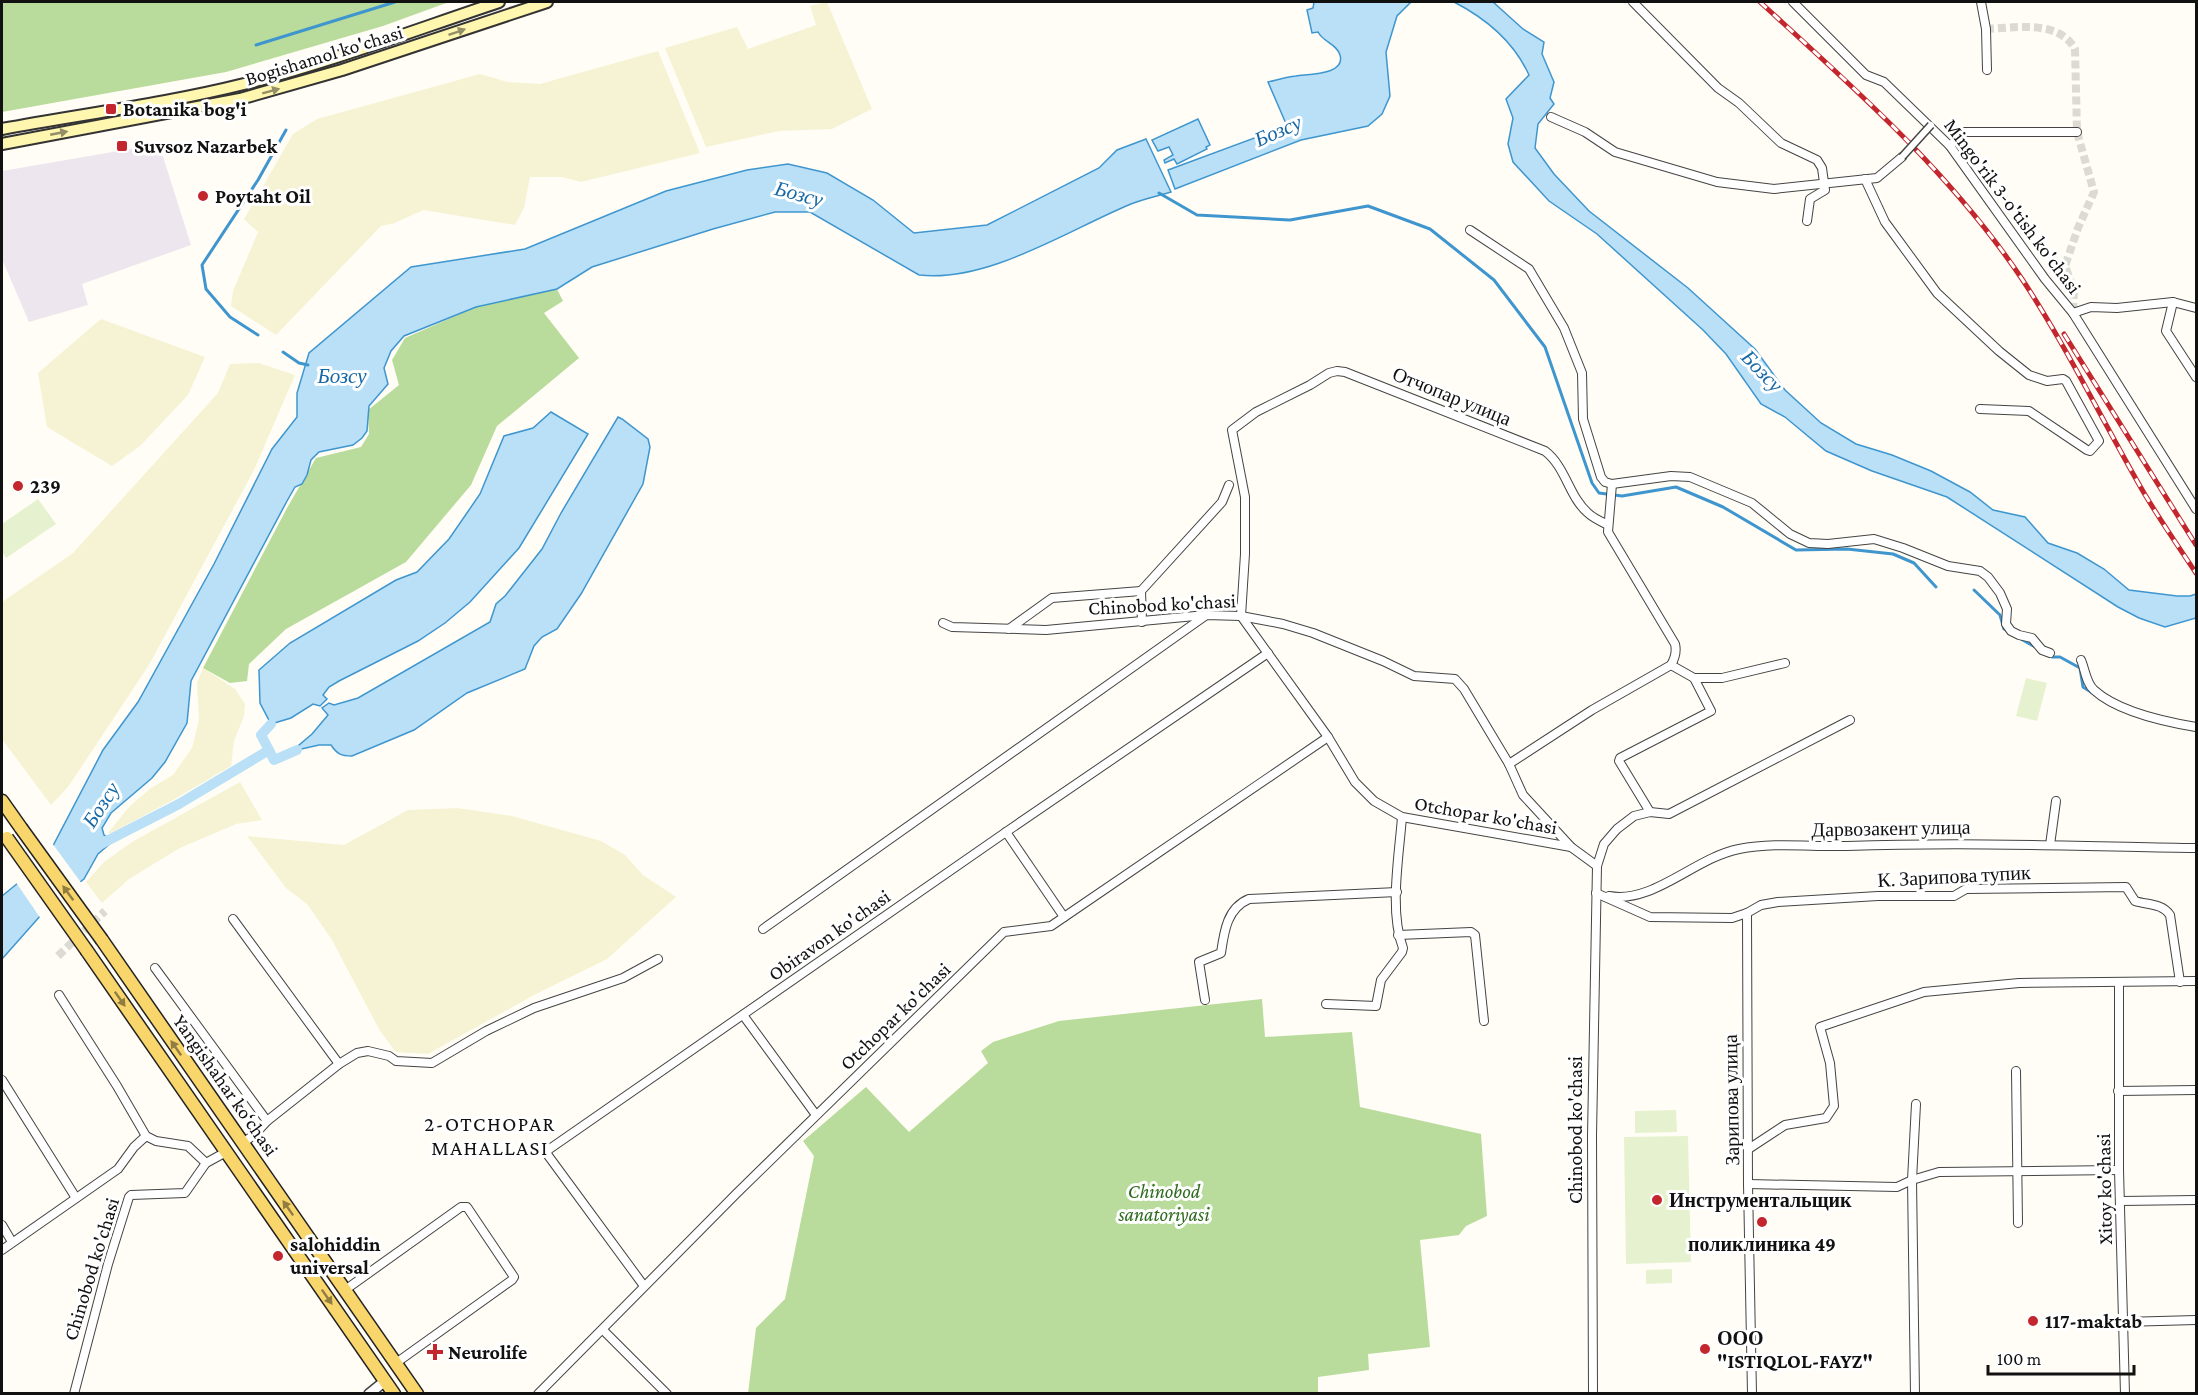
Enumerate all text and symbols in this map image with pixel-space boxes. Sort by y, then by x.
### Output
street label: Bogishamol ko'chasi [242,21,406,90]
one-way arrow [448,27,466,36]
one-way arrow [262,86,280,95]
place label: Botanika bog'i [123,98,247,120]
marker: Botanika bog'i [104,102,118,116]
water label: Бозсу [1250,110,1306,152]
street label: Mingo'rik 3-o'tish ko'chasi [1939,114,2086,298]
one-way arrow [50,128,69,137]
place label: Suvsoz Nazarbek [134,135,279,157]
marker: Suvsoz Nazarbek [115,139,129,153]
water label: Бозсу [771,176,826,212]
place label: Poytaht Oil [215,185,311,207]
marker: Poytaht Oil [196,189,210,203]
water label: Бозсу [1736,344,1788,397]
street label: Отчопар улица [1389,362,1515,431]
water label: Бозсу [316,364,367,388]
place label: 239 [30,475,61,497]
marker: 239 [11,479,25,493]
street label: Chinobod ko'chasi [1087,589,1237,619]
water label: Бозсу [77,777,125,833]
street label: Otchopar ko'chasi [1413,792,1559,839]
street label: Дарвозакент улица [1811,816,1971,841]
street label: К. Зарипова тупик [1877,861,2031,892]
one-way arrow [62,885,74,900]
street label: Obiravon ko'chasi [764,885,894,985]
street label: Otchopar ko'chasi [835,958,955,1075]
one-way arrow [114,990,126,1006]
street label: Yangishahar ko‘chasi [168,1010,283,1161]
street label: Зарипова улица [1719,1034,1744,1166]
one-way arrow [170,1040,182,1056]
street label: Chinobod ko'chasi [1564,1056,1586,1204]
district label: 2-OTCHOPAR MAHALLASI [424,1112,556,1160]
street label: Xitoy ko'chasi [2092,1133,2117,1245]
park label: Chinobod sanatoriyasi [1117,1180,1210,1226]
place label: Инструментальщик [1669,1189,1852,1212]
marker: Инструментальщик [1650,1193,1664,1207]
street label: Chinobod ko'chasi [59,1195,123,1343]
one-way arrow [282,1200,294,1216]
marker: поликлиника 49 [1755,1215,1769,1229]
place label: salohiddin universal [290,1233,381,1278]
place label: поликлиника 49 [1688,1233,1836,1255]
marker: salohiddin universal [271,1249,285,1263]
one-way arrow [321,1289,332,1305]
place label: 117-maktab [2045,1310,2142,1332]
marker: 117-maktab [2026,1314,2040,1328]
place label: ООО "ISTIQLOL-FAYZ" [1717,1327,1873,1372]
scale bar [1988,1338,2134,1376]
place label: Neurolife [448,1341,527,1363]
marker: ООО "ISTIQLOL-FAYZ" [1698,1342,1712,1356]
marker: Neurolife [426,1343,444,1361]
text: 100 m [1997,1349,2042,1369]

